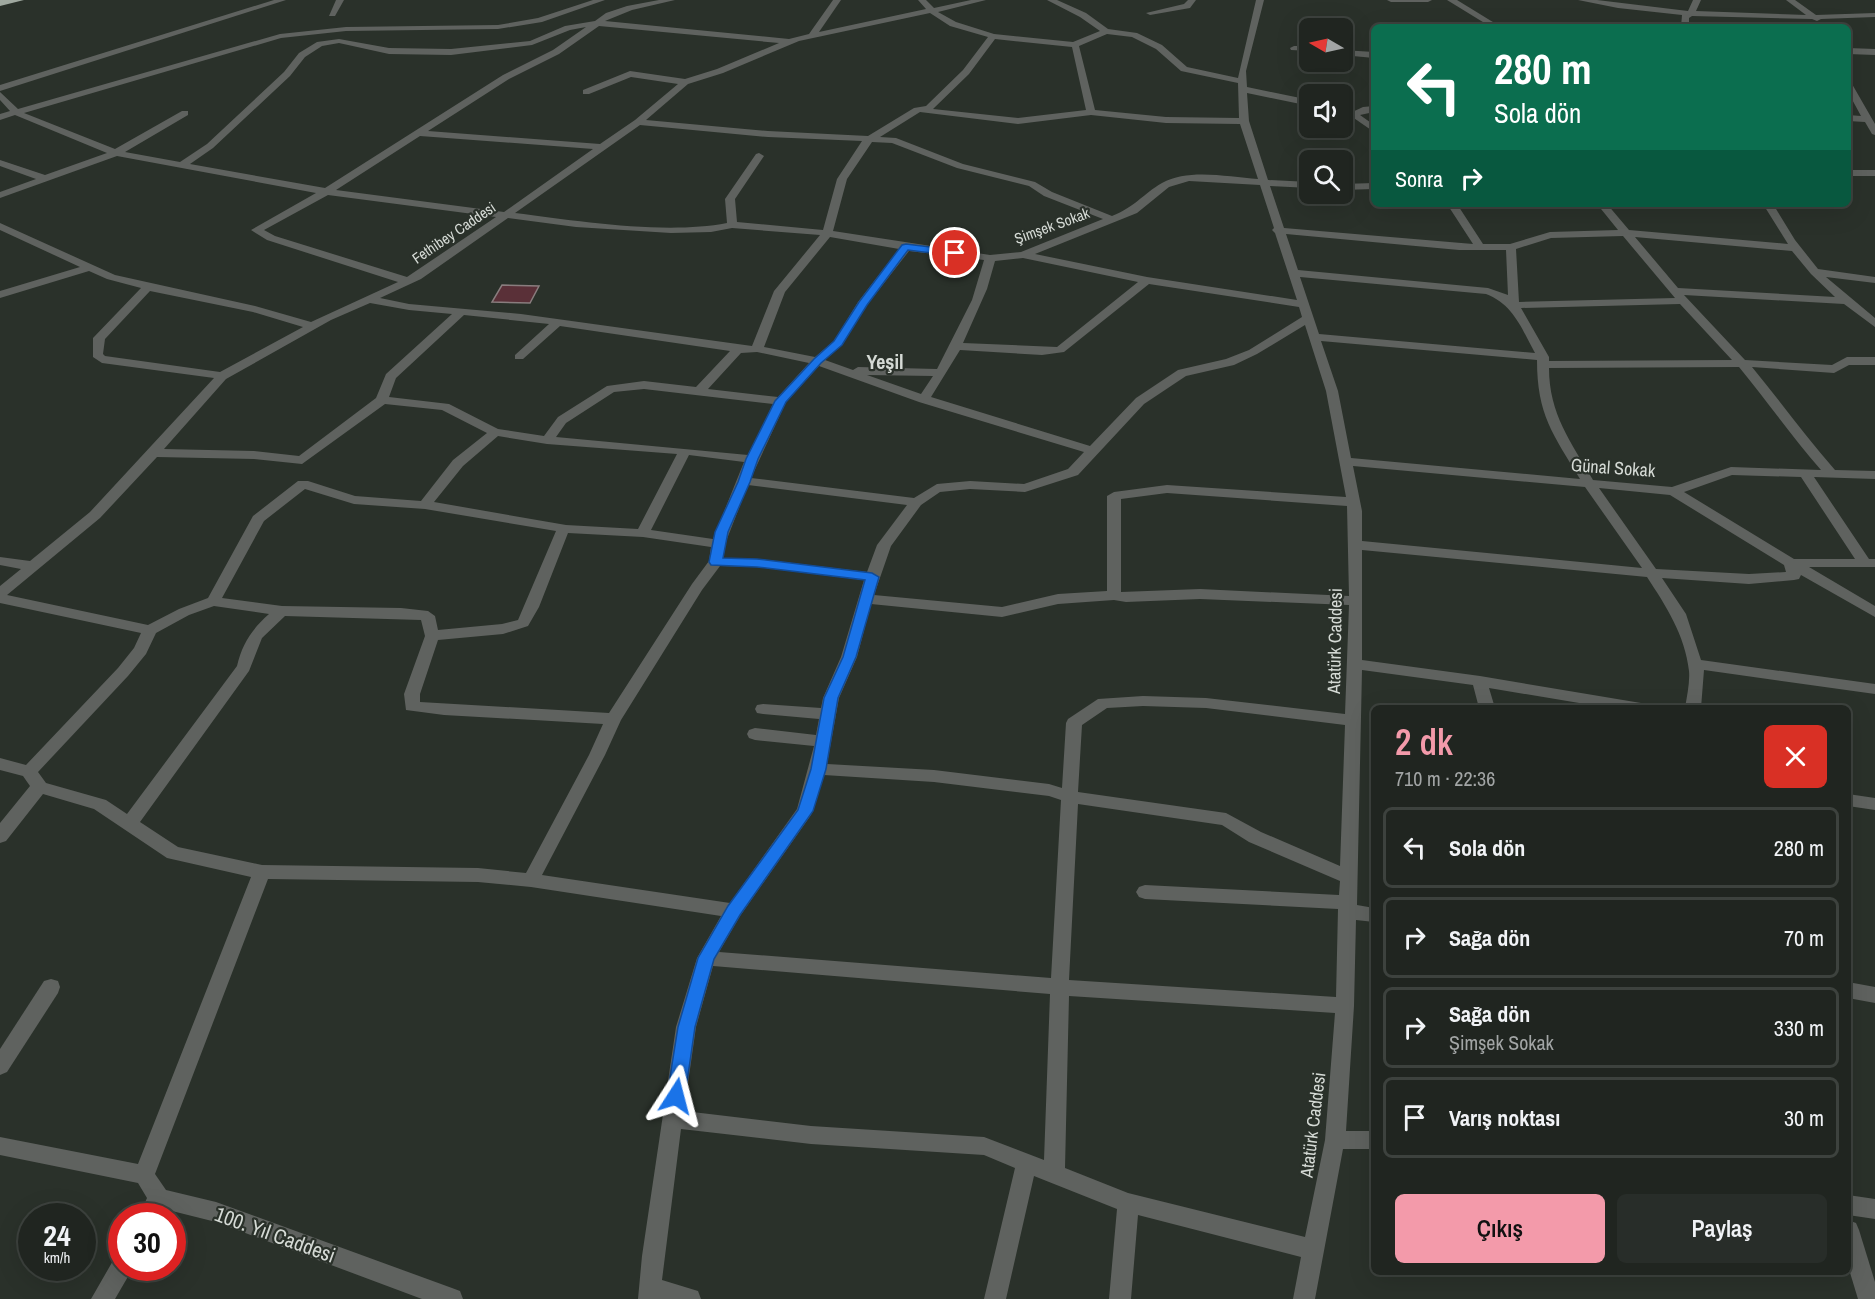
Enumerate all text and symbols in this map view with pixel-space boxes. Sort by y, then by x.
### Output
north arrow [1299,18,1353,72]
map controls [1299,18,1353,204]
text: 280 m [1494,41,1592,97]
icon: left [1395,48,1473,126]
button: sound [1299,84,1353,138]
text: Sola dön [1494,95,1581,131]
button: search [1299,150,1353,204]
icon: right [1455,162,1488,195]
text: Sonra [1395,164,1443,194]
street label: Fethibey Caddesi [408,197,500,268]
street label: Şimşek Sokak [1011,202,1093,249]
pin [929,227,980,278]
icon: arrive [938,236,971,269]
district label: Yeşil [866,348,904,375]
street label: Günal Sokak [1570,452,1657,483]
street label: Atatürk Caddesi [1321,588,1348,695]
text: 2 dk [1395,718,1453,766]
button: close [1764,725,1827,788]
text: 710 m · 22:36 [1395,765,1495,792]
icon: left [1398,831,1431,864]
text: Sola dön [1449,833,1525,863]
text: 280 m [1774,833,1824,863]
icon: right [1398,921,1431,954]
text: Sağa dön [1449,923,1530,953]
text: 70 m [1784,923,1824,953]
text: Sağa dön [1449,999,1530,1029]
icon: right [1398,1011,1431,1044]
text: 330 m [1774,1013,1824,1043]
text: Şimşek Sokak [1449,1029,1554,1056]
position arrow [644,1064,708,1128]
street label: Atatürk Caddesi [1294,1071,1331,1180]
icon: arrive [1398,1101,1431,1134]
text: Varış noktası [1449,1103,1560,1133]
text: 30 m [1784,1103,1824,1133]
button: Çıkış [1395,1194,1605,1263]
button: Paylaş [1617,1194,1827,1263]
street label: 100. Yıl Caddesi [211,1199,340,1270]
speed limit sign: 30 [108,1203,186,1281]
text: 24 [43,1215,71,1255]
text: km/h [44,1247,70,1268]

